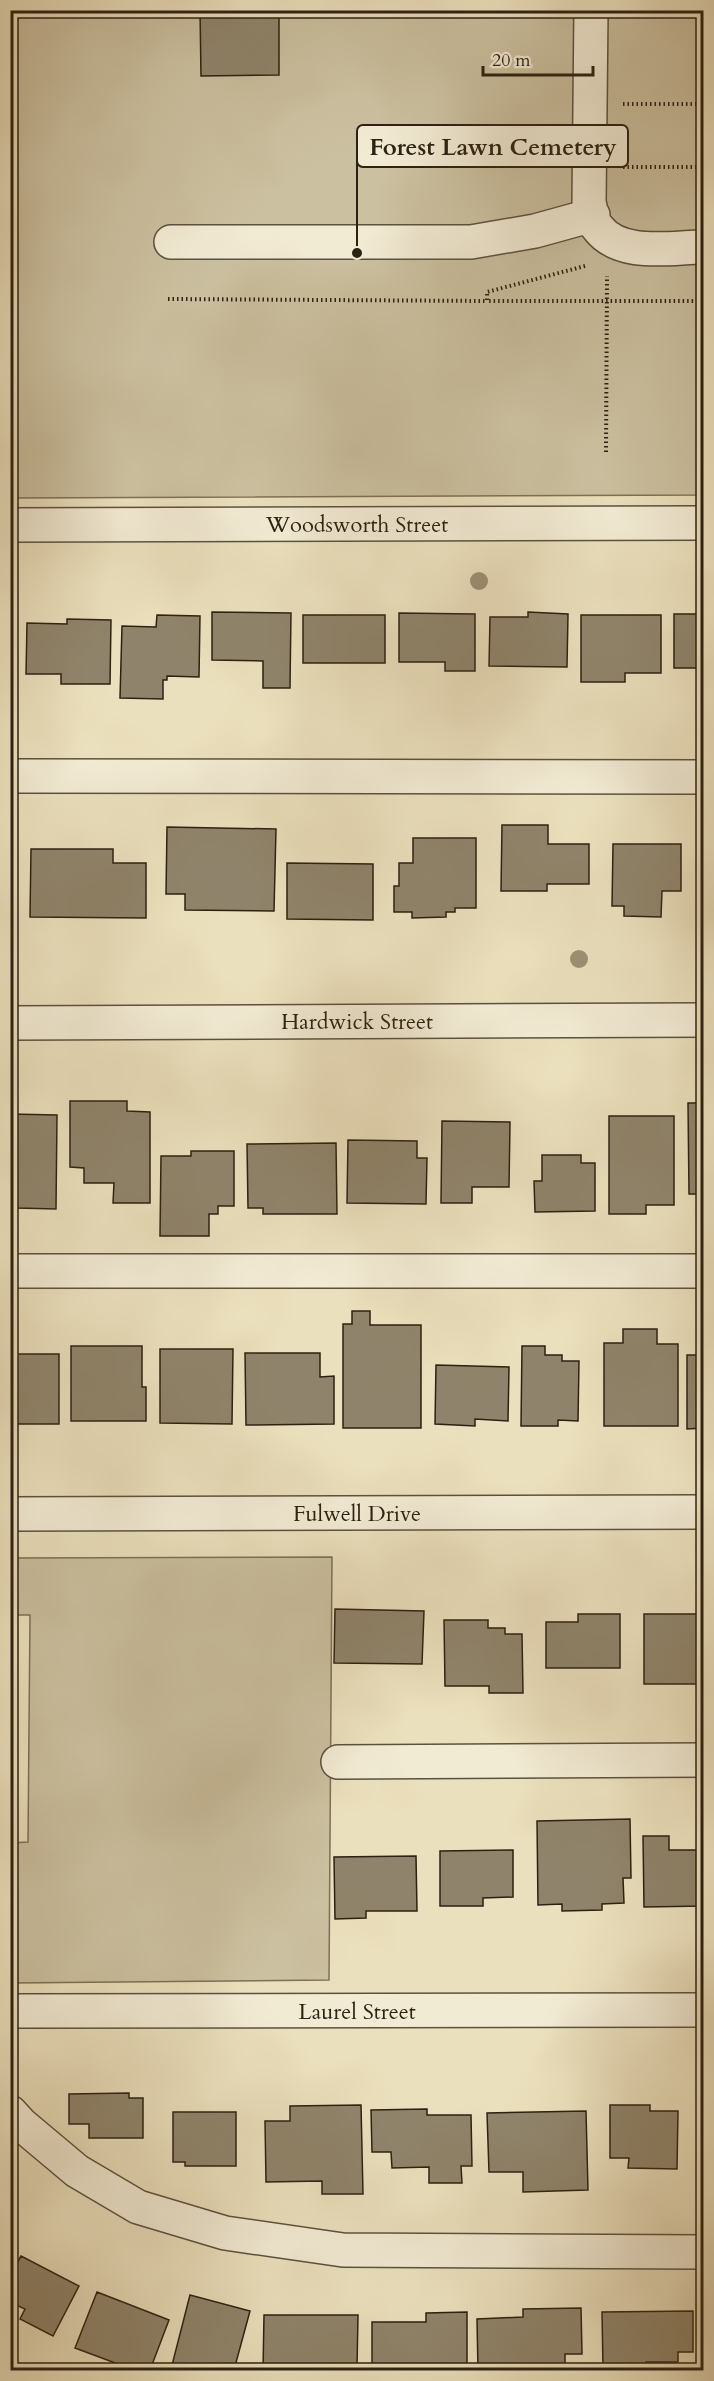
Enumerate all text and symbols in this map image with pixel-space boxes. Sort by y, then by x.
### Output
scale bar [483,39,592,77]
text: 20 m [492,48,531,73]
callout: Forest Lawn Cemetery [357,125,628,167]
text: Forest Lawn Cemetery [369,131,617,164]
street label: Woodsworth Street [265,510,448,540]
street label: Hardwick Street [281,1007,433,1037]
street label: Fulwell Drive [293,1499,421,1529]
street label: Laurel Street [298,1997,416,2027]

